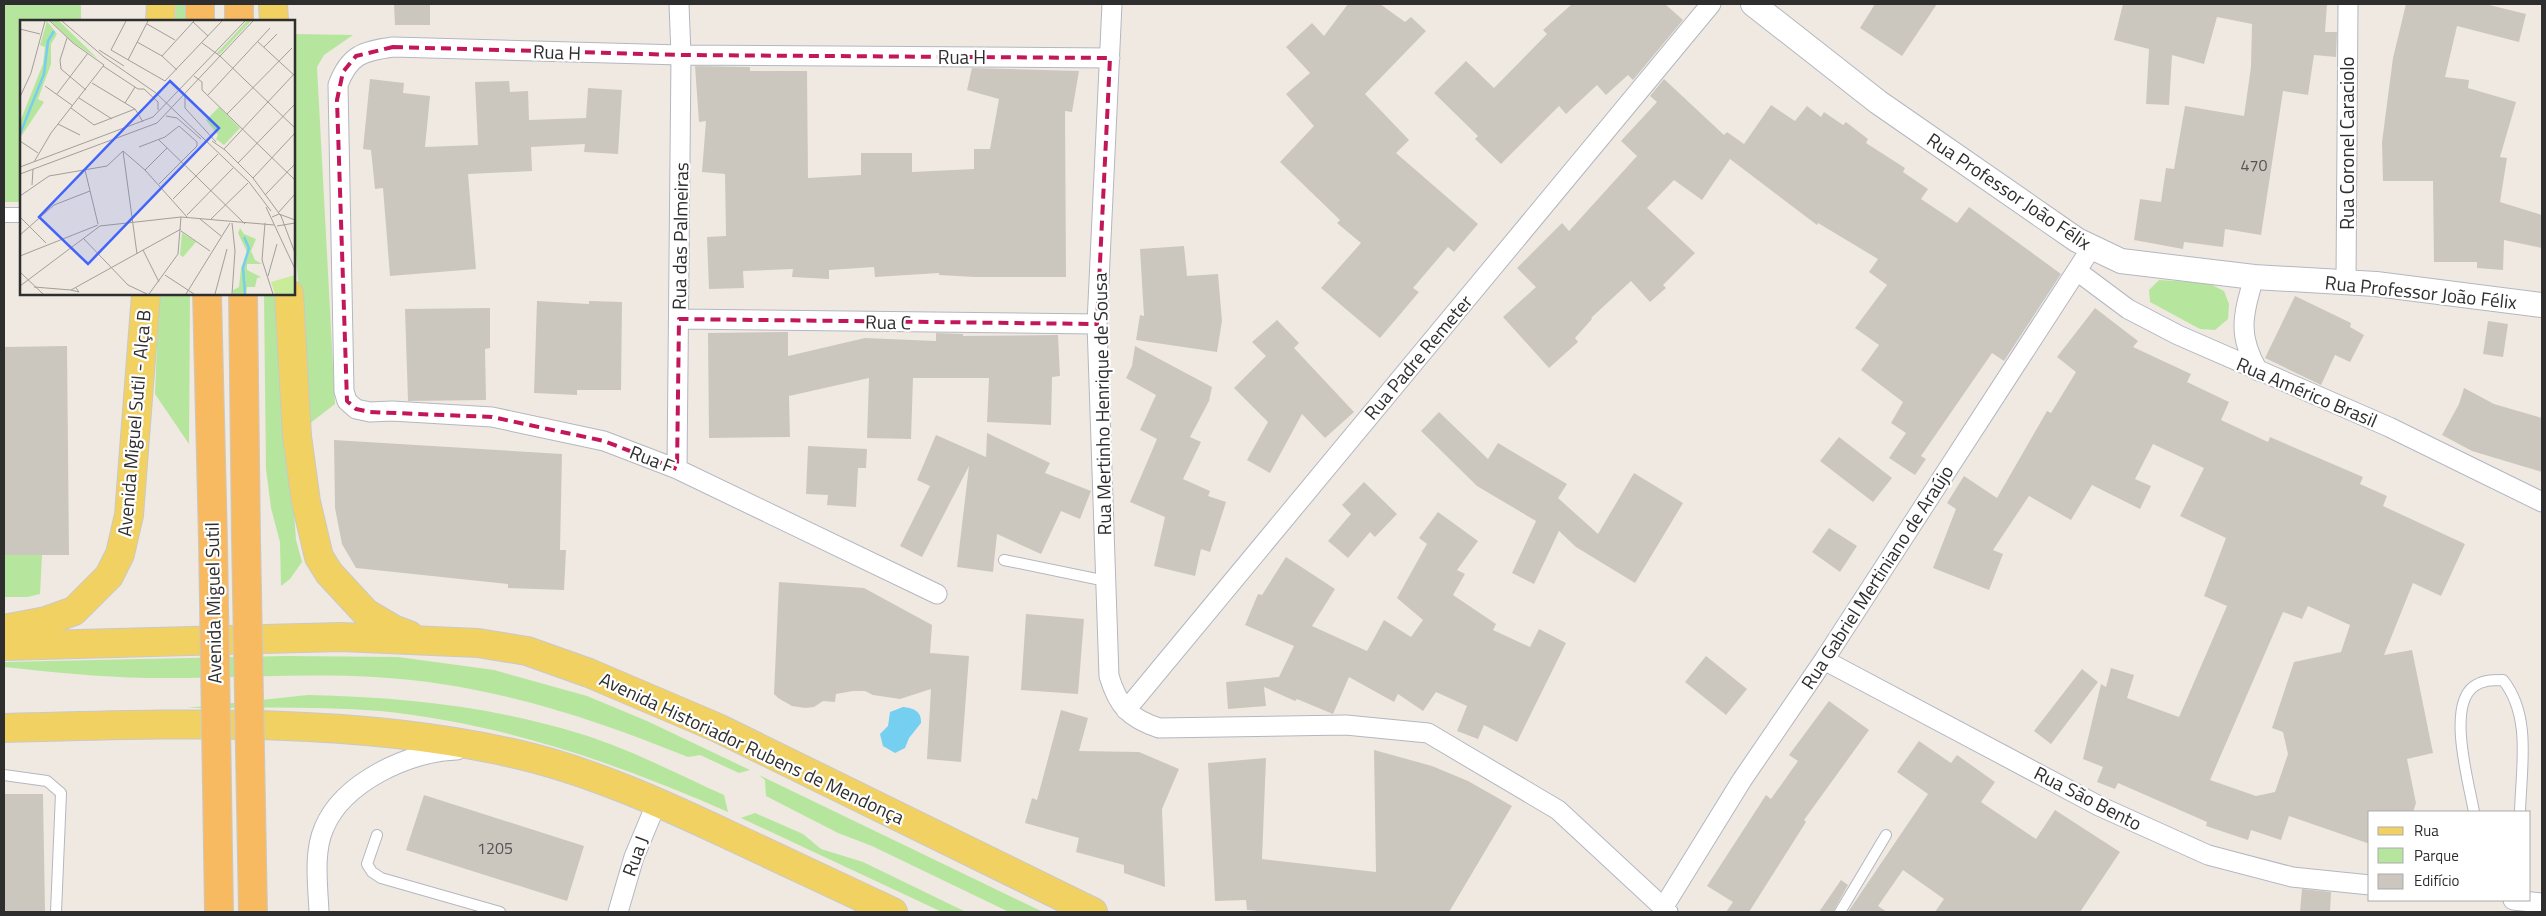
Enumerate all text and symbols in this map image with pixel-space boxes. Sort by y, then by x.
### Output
inset map [20,20,295,295]
street label: Rua H [532,36,582,67]
street label: Rua H [938,42,986,71]
street label: Rua Coronel Caraciolo [2332,56,2361,230]
street label: Rua Professor João Félix [1921,125,2098,257]
house number: 470 [2241,153,2267,177]
street label: Rua das Palmeiras [664,162,695,310]
street label: Rua Professor João Félix [2324,267,2519,316]
street label: Rua Mertinho Henrique de Sousa [1085,272,1118,536]
street label: Rua Padre Remeter [1356,287,1479,426]
street label: Rua C [865,307,911,336]
street label: Avenida Miguel Sutil - Alça B [109,308,158,538]
street label: Rua Américo Brasil [2232,349,2382,434]
street label: Rua F [626,437,679,480]
street label: Rua Gabriel Mertiniano de Araújo [1793,459,1960,695]
street label: Avenida Miguel Sutil [197,522,228,684]
street label: Avenida Historiador Rubens de Mendonça [595,664,910,831]
street label: Rua São Bento [2029,758,2147,837]
legend [2368,811,2531,901]
text: Rua [2414,819,2439,842]
street label: Rua J [614,832,655,880]
house number: 1205 [477,836,513,860]
text: Parque [2414,844,2459,867]
text: Edifício [2414,869,2459,892]

